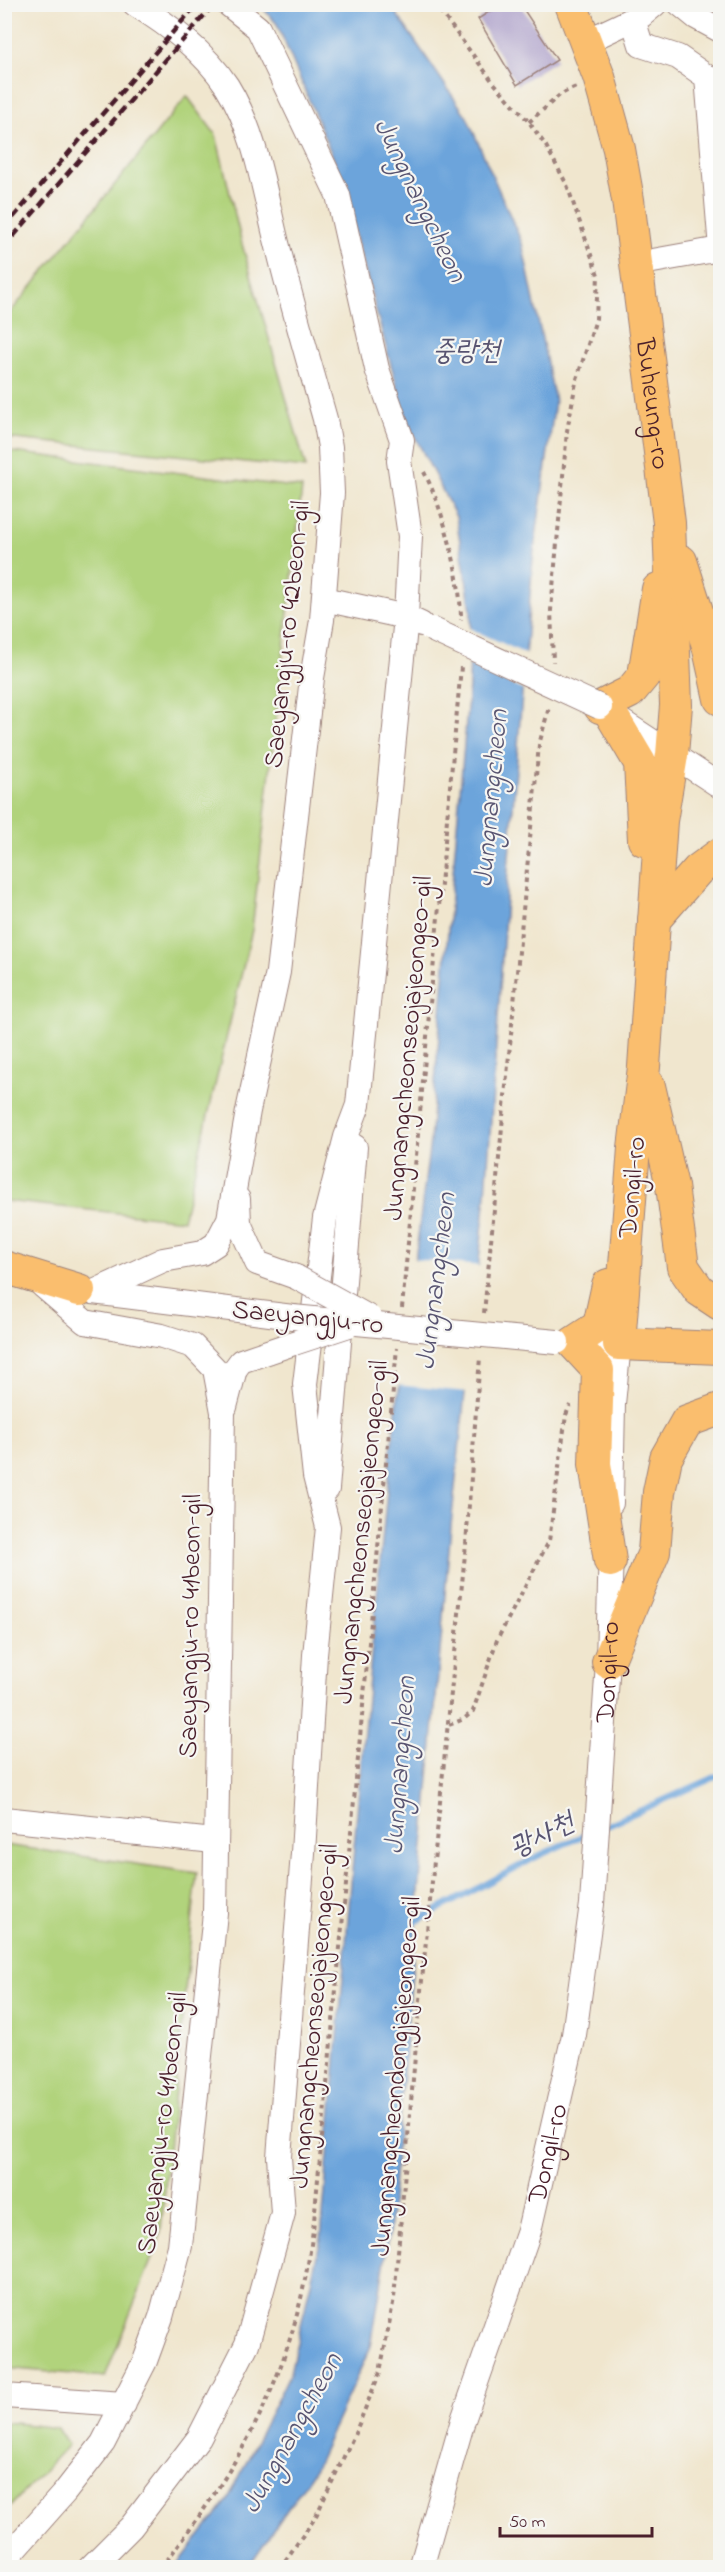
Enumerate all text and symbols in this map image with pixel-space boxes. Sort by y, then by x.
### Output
water label: Jungnangcheon [361,112,477,291]
water label: 중랑천 [432,332,502,373]
street label: Buheung-ro [624,335,679,472]
street label: Saeyangju-ro 42beon-gil [255,498,322,770]
water label: Jungnangcheon [464,707,521,889]
street label: Jungnangcheonseojajeongeo-gil [375,874,444,1222]
street label: Dongil-ro [610,1135,657,1240]
water label: Jungnangcheon [406,1189,469,1372]
street label: Saeyangju-ro [230,1291,386,1346]
street label: Jungnangcheonseojajeongeo-gil [325,1358,400,1706]
street label: Saeyangju-ro 41beon-gil [170,1494,213,1758]
street label: Dongil-ro [587,1621,631,1725]
water label: Jungnangcheon [375,1674,428,1855]
water label: 광사천 [503,1802,584,1869]
street label: Jungnangcheonseojajeongeo-gil [281,1842,350,2190]
street label: Jungnangcheondongjajeongeo-gil [362,1895,433,2258]
street label: Saeyangju-ro 41beon-gil [128,1990,199,2257]
street label: Dongil-ro [519,2100,580,2208]
water label: Jungnangcheon [232,2345,355,2521]
scale bar [500,2500,652,2538]
text: 50 m [509,2510,546,2536]

